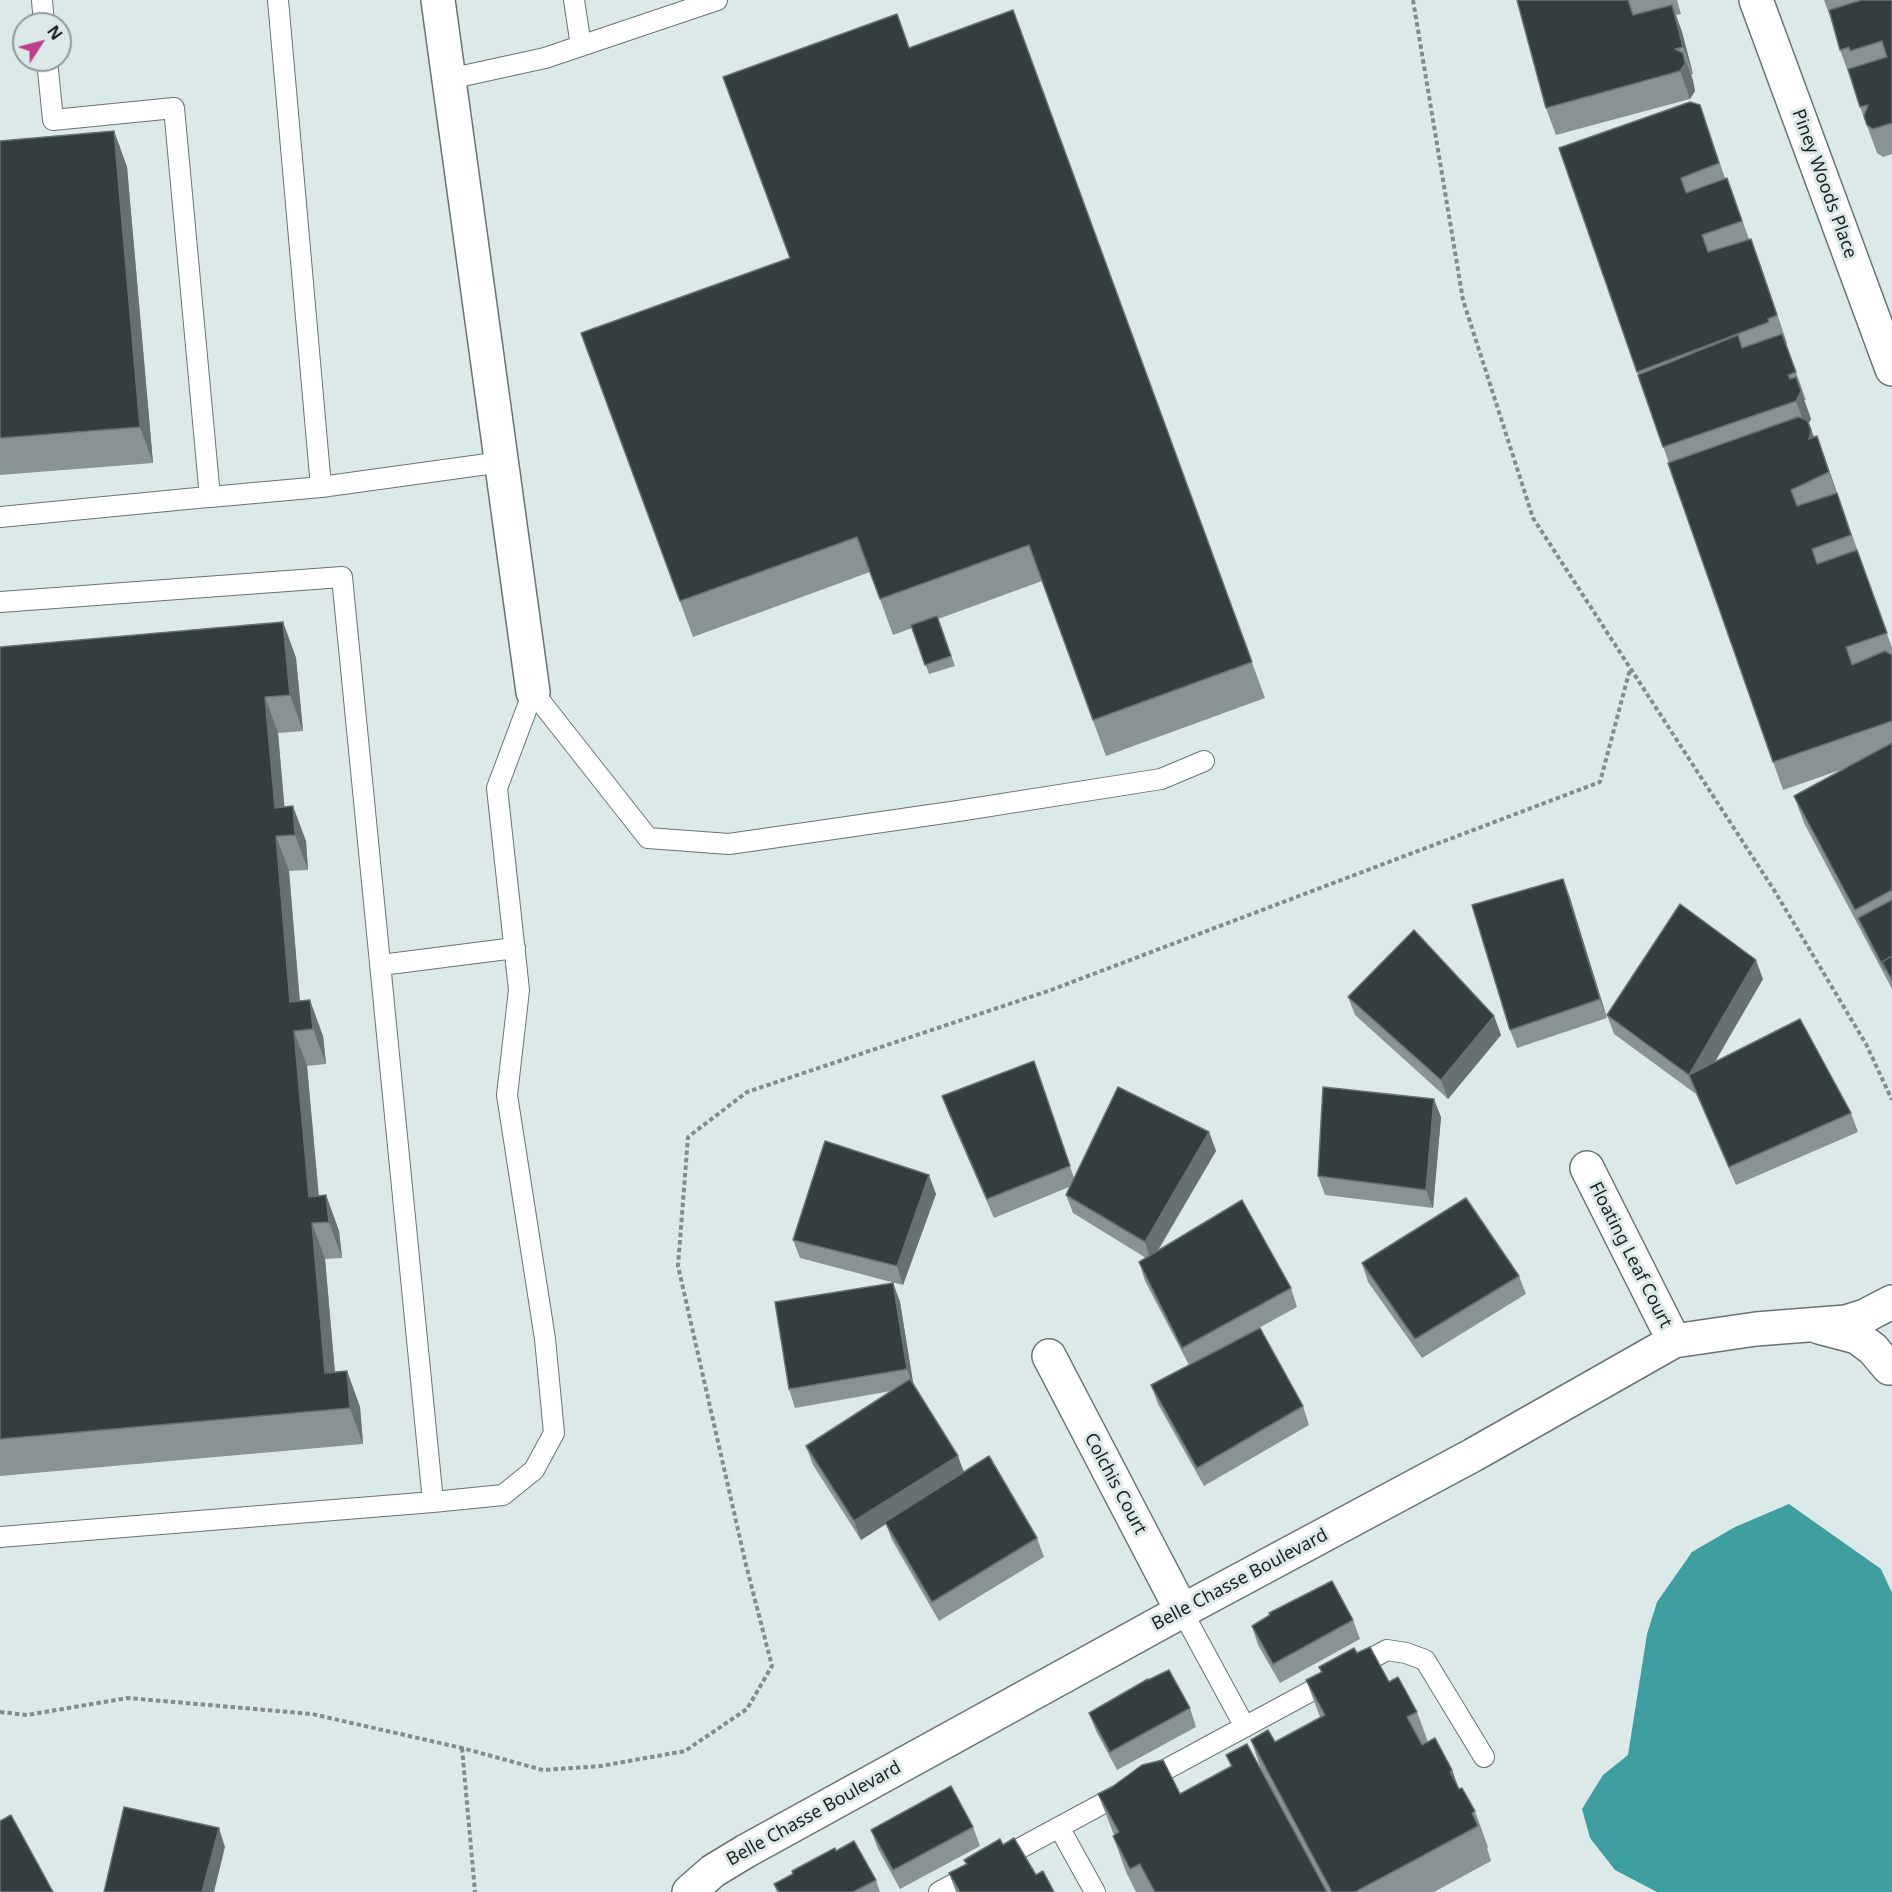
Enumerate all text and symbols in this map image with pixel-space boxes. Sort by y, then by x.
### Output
north arrow [12,12,72,72]
text: N [42,21,68,44]
street label: Piney Woods Place [1787,106,1861,262]
street label: Floating Leaf Court [1584,1178,1676,1332]
street label: Colchis Court [1079,1430,1151,1538]
street label: Belle Chasse Boulevard [1148,1524,1332,1636]
street label: Belle Chasse Boulevard [723,1757,905,1871]

